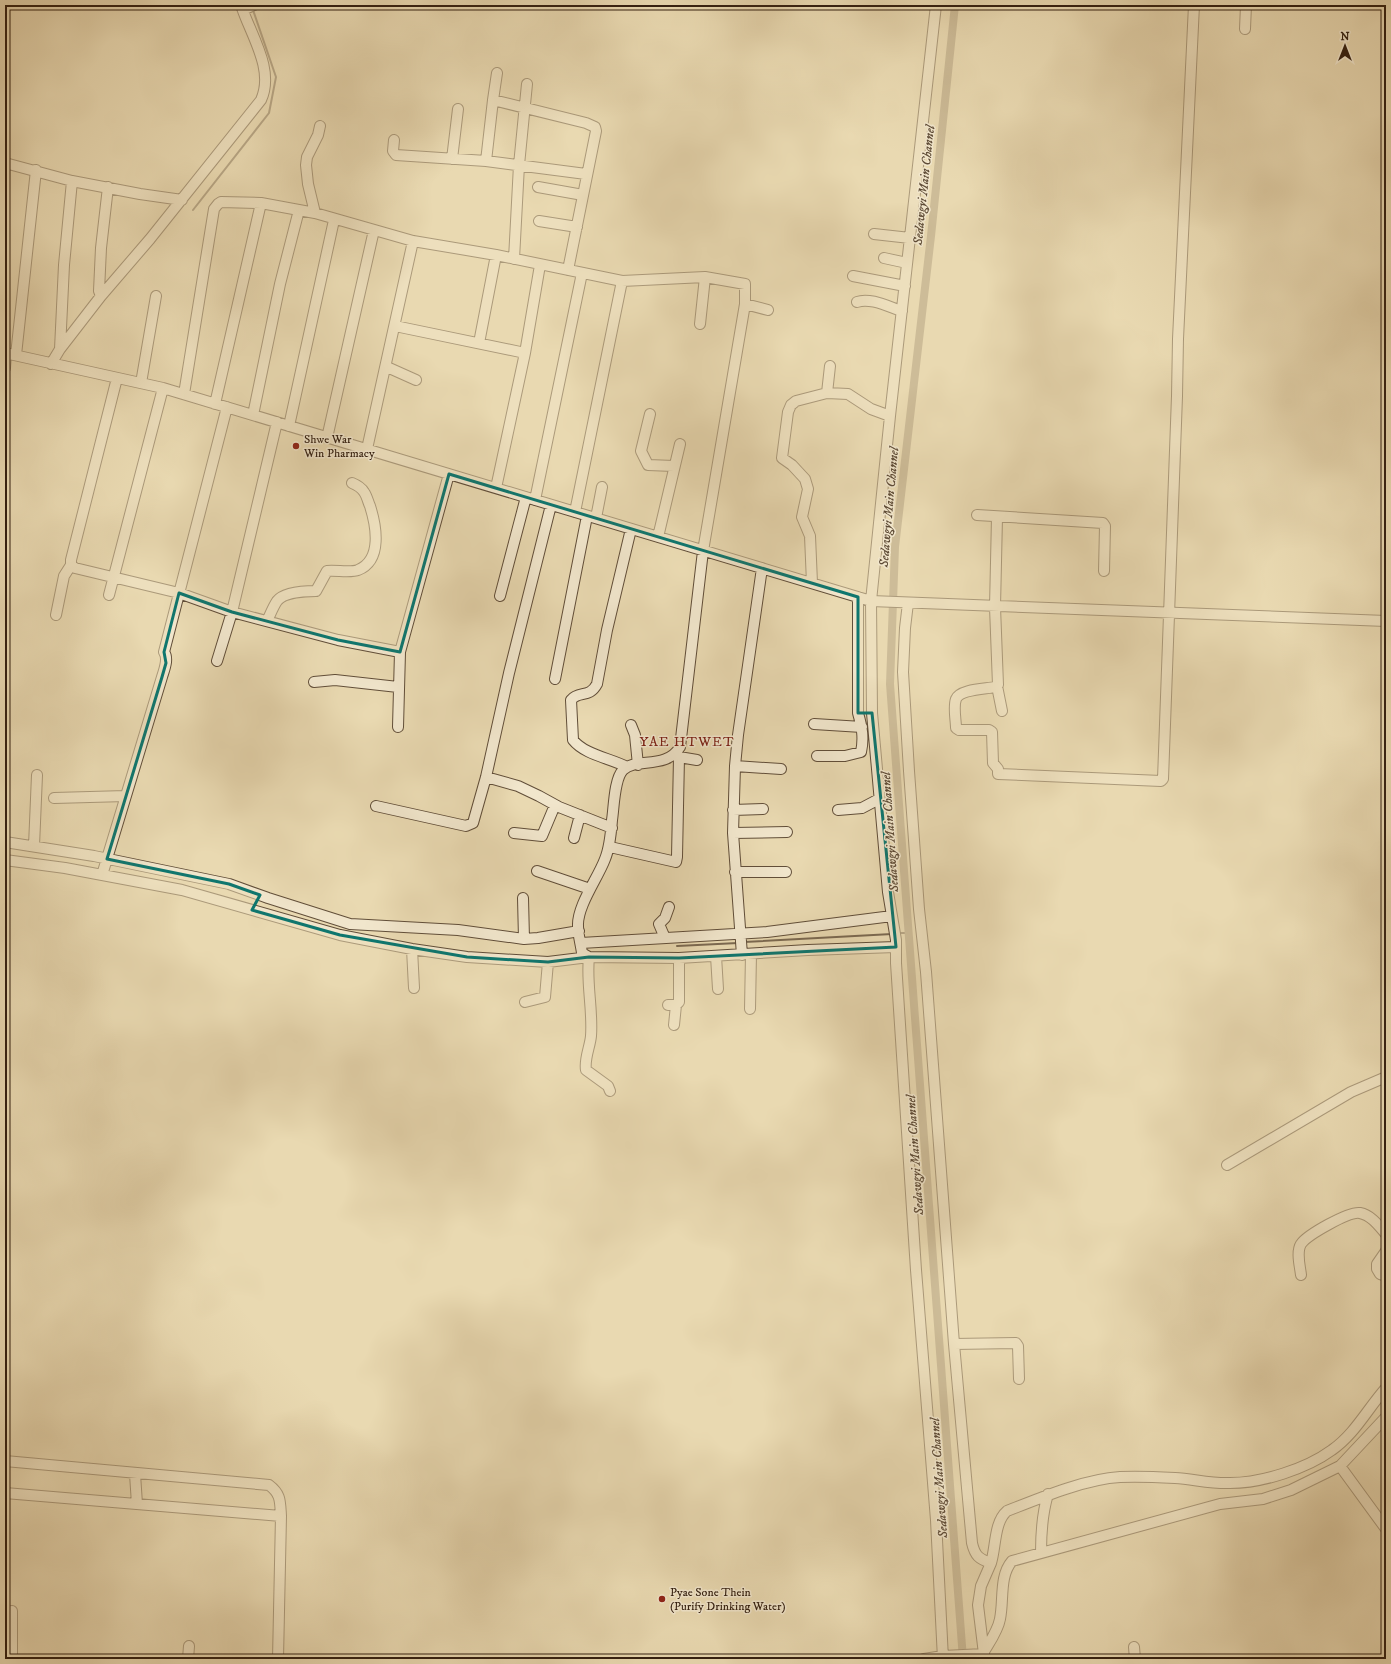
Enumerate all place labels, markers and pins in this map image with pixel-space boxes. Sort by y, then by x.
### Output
place label: Shwe War Win Pharmacy [303,432,375,461]
marker: Shwe War Win Pharmacy [291,441,301,451]
place label: Pyae Sone Thein (Purify Drinking Water) [670,1585,786,1614]
marker: Pyae Sone Thein (Purify Drinking Water) [657,1594,667,1604]

